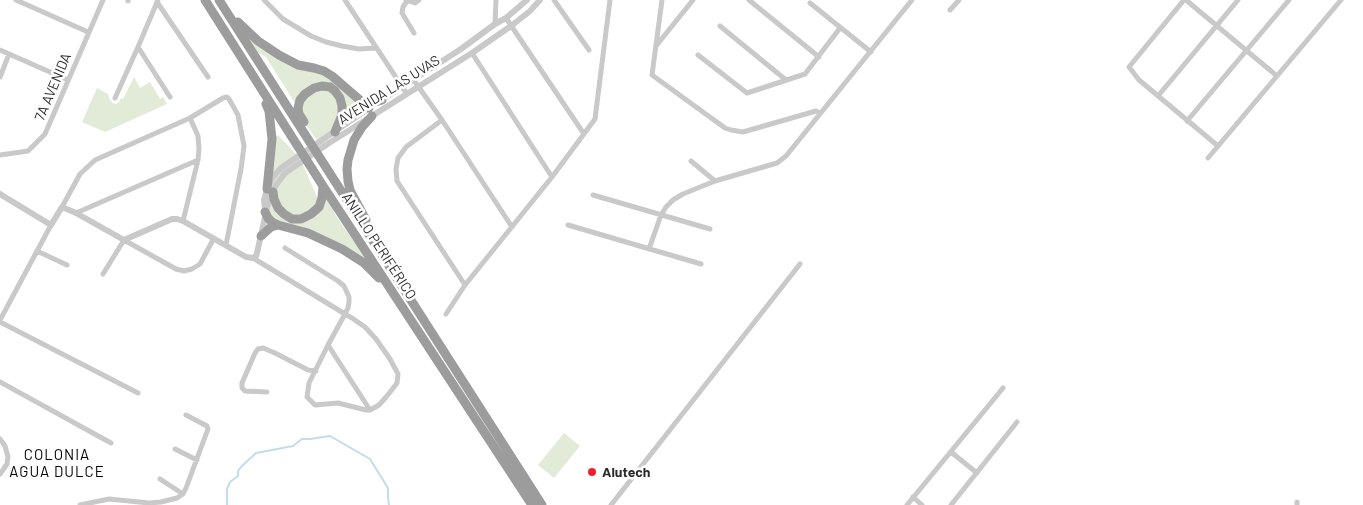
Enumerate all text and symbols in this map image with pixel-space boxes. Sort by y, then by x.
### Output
street label: 7A AVENIDA [31,50,75,124]
street label: AVENIDA LAS UVAS [335,52,443,128]
street label: ANILLO PERIFÉRICO [338,190,420,302]
district label: COLONIA AGUA DULCE [8,446,106,481]
place label: Alutech [602,464,650,480]
marker: Alutech [586,466,598,478]

